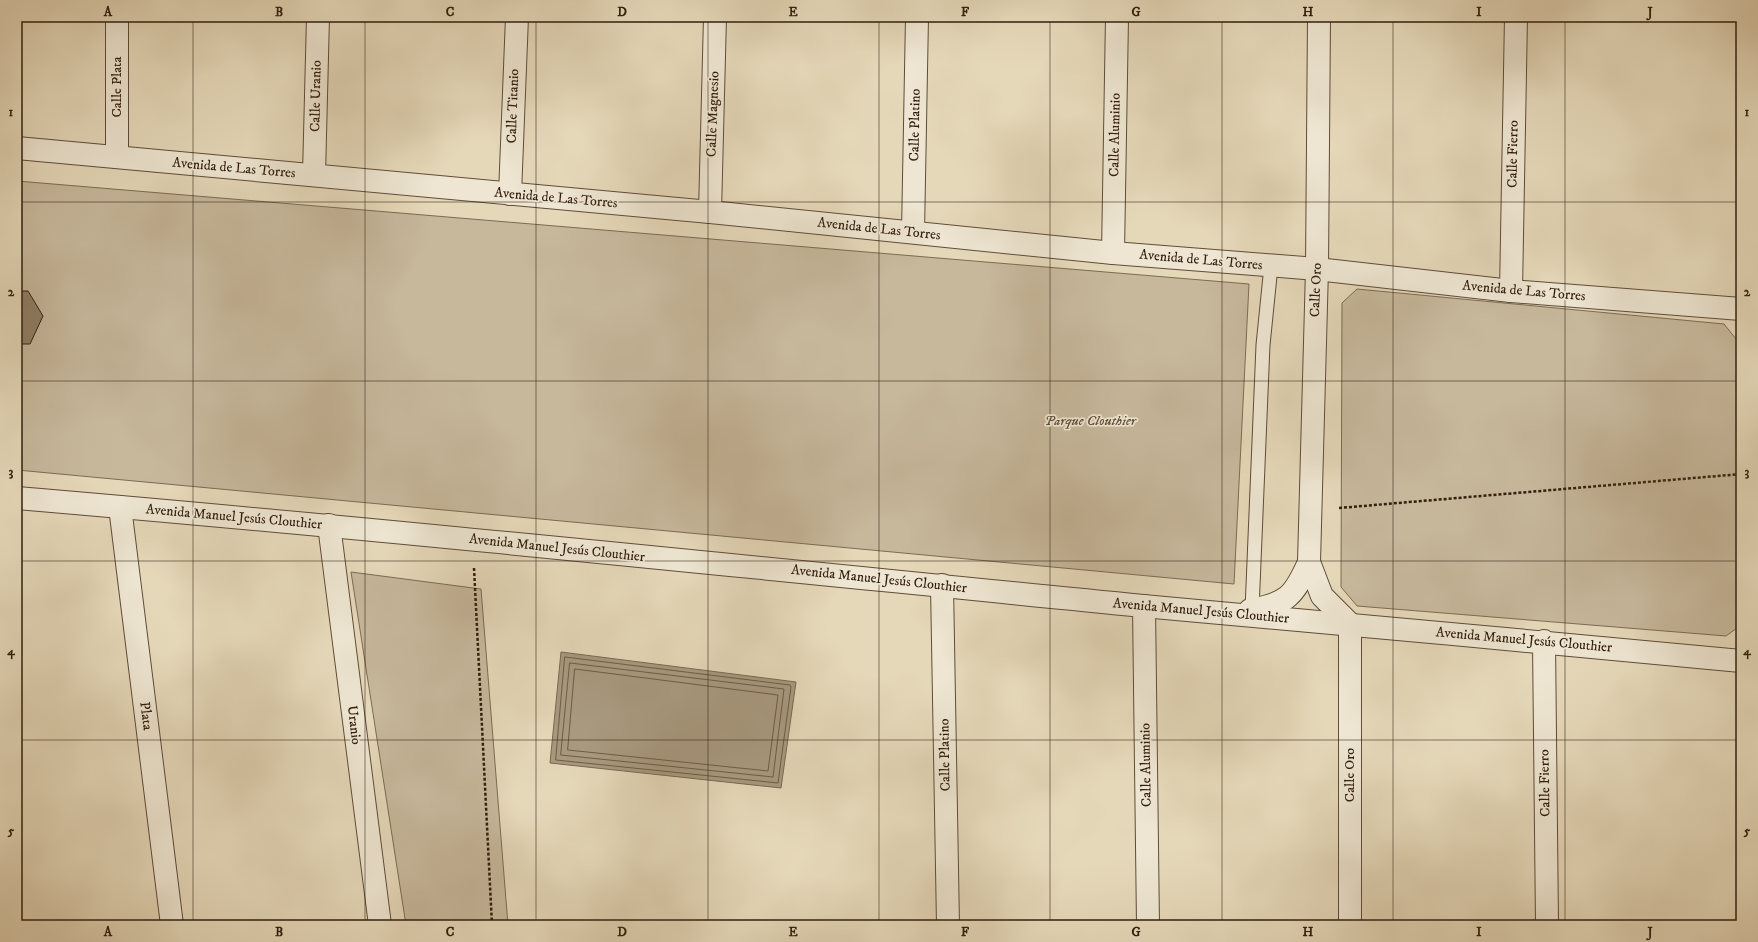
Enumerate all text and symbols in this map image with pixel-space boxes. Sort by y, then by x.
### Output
text: A [103,4,113,20]
text: B [275,4,283,20]
text: C [446,4,455,20]
text: D [617,4,627,20]
text: E [788,4,798,20]
text: F [961,4,970,20]
text: G [1131,4,1141,20]
text: H [1303,4,1314,20]
text: I [1476,4,1482,20]
text: J [1645,4,1653,21]
street label: Calle Plata [108,56,126,118]
street label: Calle Uranio [306,60,326,132]
street label: Calle Titanio [503,68,523,144]
street label: Calle Magnesio [703,70,724,157]
street label: Calle Platino [905,88,925,162]
street label: Calle Aluminio [1105,93,1125,177]
text: 1 [9,104,14,120]
text: 1 [1745,104,1750,120]
street label: Calle Fierro [1503,120,1523,188]
street label: Avenida de Las Torres [172,154,297,182]
street label: Avenida de Las Torres [494,184,619,212]
street label: Avenida de Las Torres [817,214,942,244]
street label: Avenida de Las Torres [1139,246,1264,274]
street label: Calle Oro [1306,262,1326,317]
street label: Avenida de Las Torres [1462,277,1587,305]
text: 2 [8,284,15,300]
text: 2 [1744,284,1751,300]
park label: Parque Clouthier [1044,412,1137,430]
text: 3 [9,464,14,480]
text: 3 [1745,464,1750,480]
street label: Avenida Manuel Jesús Clouthier [145,500,324,534]
street label: Avenida Manuel Jesús Clouthier [468,530,647,566]
street label: Avenida Manuel Jesús Clouthier [790,561,969,597]
street label: Avenida Manuel Jesús Clouthier [1112,594,1291,628]
street label: Avenida Manuel Jesús Clouthier [1435,623,1614,657]
text: 4 [6,643,15,660]
text: 4 [1742,643,1751,660]
street label: Plata [135,701,157,731]
street label: Uranio [343,704,365,746]
street label: Calle Platino [935,718,955,792]
street label: Calle Aluminio [1136,723,1156,807]
street label: Calle Oro [1341,748,1359,802]
street label: Calle Fierro [1535,749,1555,817]
text: 5 [7,823,15,839]
text: 5 [1743,823,1751,839]
text: A [103,924,113,940]
text: B [275,924,283,940]
text: C [446,924,455,940]
text: D [617,924,627,940]
text: E [788,924,798,940]
text: F [961,924,970,940]
text: G [1131,924,1141,940]
text: H [1303,924,1314,940]
text: I [1476,924,1482,940]
text: J [1645,924,1653,941]

